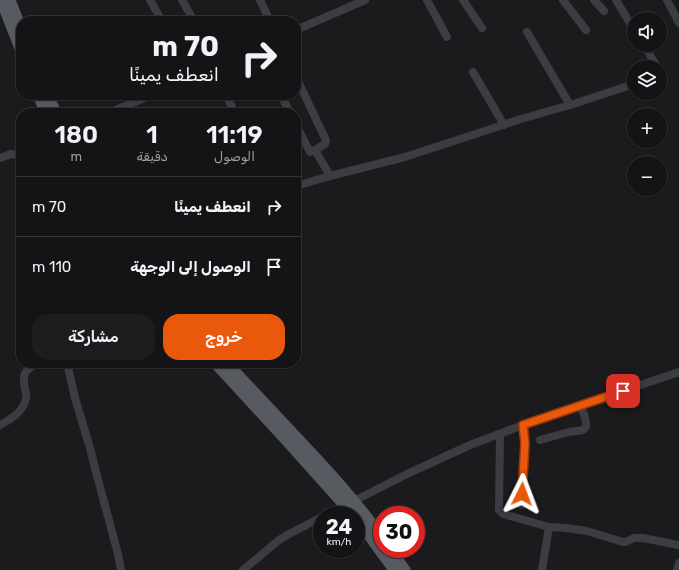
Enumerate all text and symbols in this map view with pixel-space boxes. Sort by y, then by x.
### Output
map controls [627,12,667,196]
button: sound [627,12,667,52]
text: 70 m [152,30,219,63]
icon: right [233,32,285,84]
button: layers [627,60,667,100]
text: انعطف يمينًا [129,64,219,86]
button: + [627,108,667,148]
text: 180 [54,121,98,149]
text: 1 [146,121,158,149]
text: 11:19 [206,121,263,149]
text: m [70,149,82,164]
text: دقيقة [136,149,168,164]
text: الوصول [214,149,255,164]
button: − [627,156,667,196]
icon: right [263,196,285,218]
text: 70 m [32,198,66,216]
text: انعطف يمينًا [174,198,251,216]
icon: arrive [263,256,285,278]
text: 110 m [32,258,71,276]
text: الوصول إلى الوجهة [130,258,251,276]
button: مشاركة [32,314,155,360]
button: خروج [163,314,285,360]
pin [606,374,640,408]
icon: arrive [612,380,634,402]
position arrow [501,473,543,515]
speed limit sign: 30 [373,506,425,558]
text: 24 [326,515,352,539]
text: km/h [327,536,351,548]

